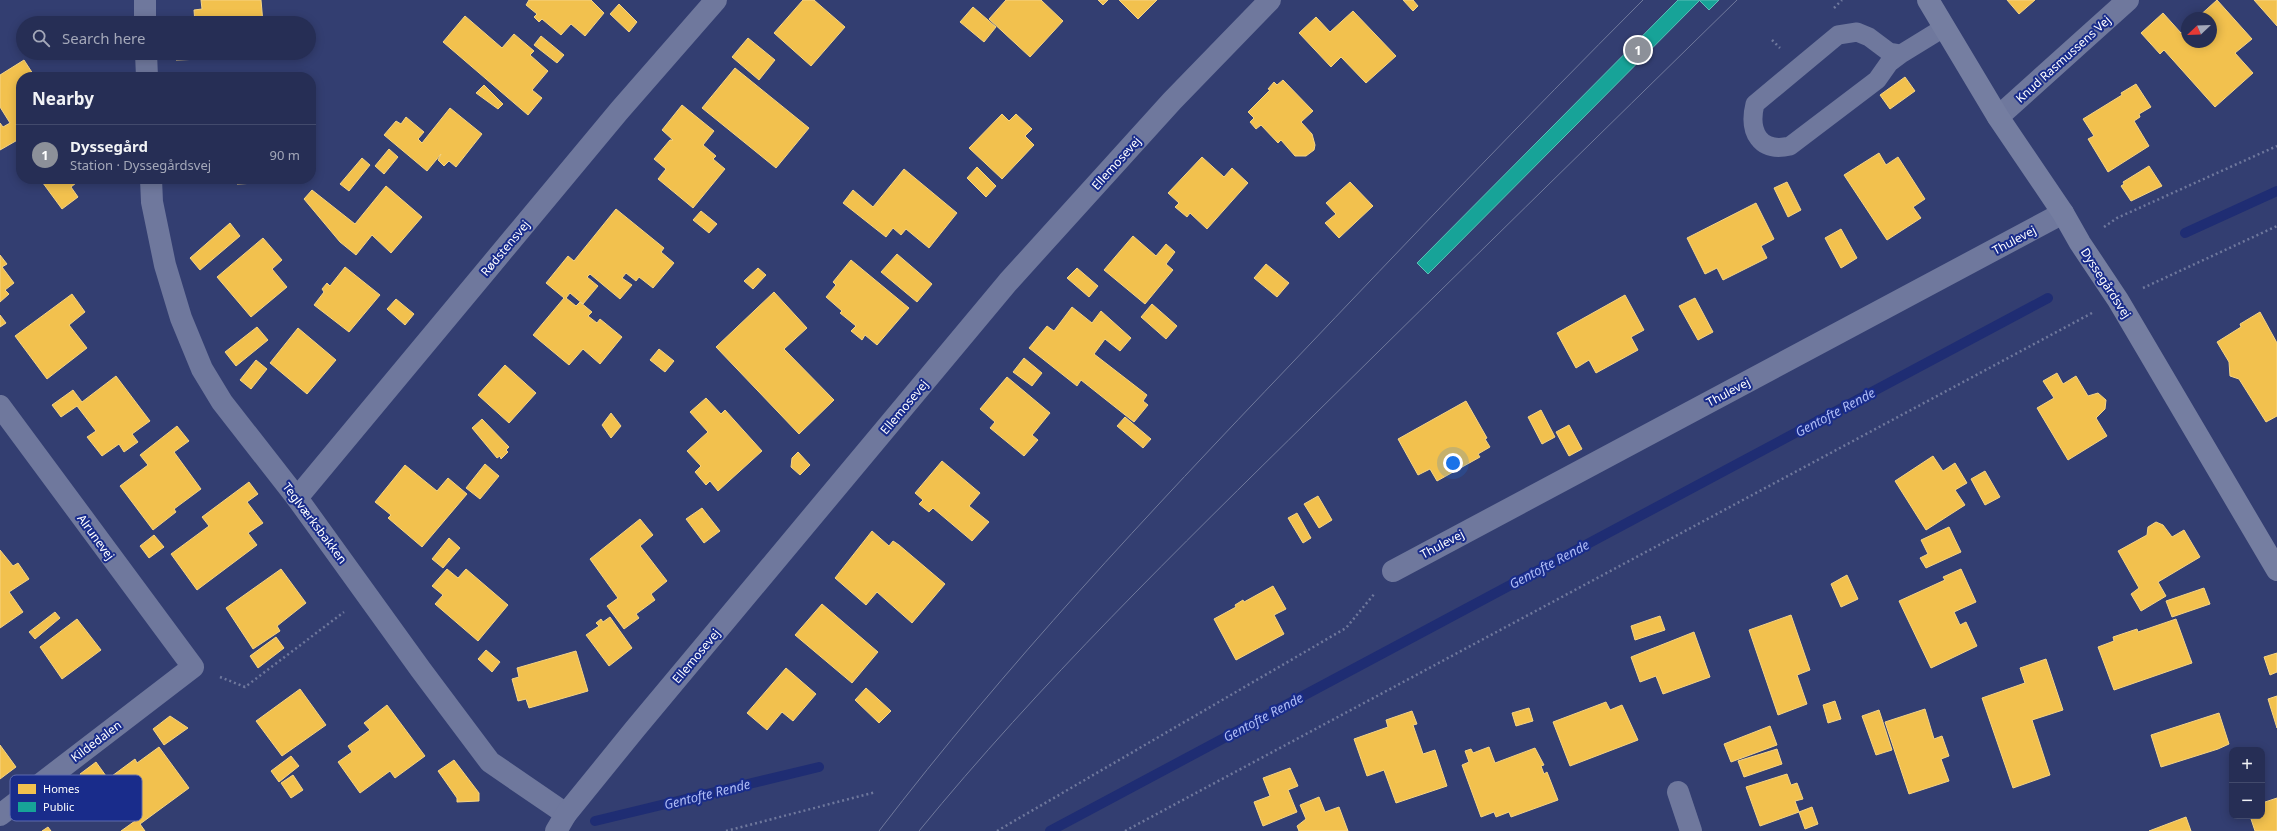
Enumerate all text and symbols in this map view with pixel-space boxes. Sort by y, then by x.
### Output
street label: Knud Rasmussens Vej [2012,12,2114,106]
north arrow [2181,12,2217,48]
search box [16,16,316,60]
icon: search [30,27,52,49]
text: Search here [62,28,145,48]
pin: 1 [1625,35,1651,65]
text: Nearby [32,87,94,110]
street label: Ellemosevej [1087,133,1145,193]
text: Dyssegård [70,136,148,156]
text: 1 [41,146,49,164]
text: 90 m [270,146,300,164]
text: Station · Dyssegårdsvej [70,156,211,174]
street label: Rødstensvej [477,216,533,280]
street label: Thulevej [1989,221,2039,259]
street label: Dyssegårdsvej [2077,244,2135,322]
street label: Thulevej [1703,373,1753,411]
street label: Ellemosevej [876,376,932,438]
water label: Gentofte Rende [1792,383,1879,441]
your location [1443,453,1463,473]
street label: Teglværksbakken [279,479,351,567]
street label: Alrunevej [74,511,118,563]
street label: Thulevej [1417,525,1467,563]
water label: Gentofte Rende [1506,535,1593,593]
street label: Ellemosevej [668,625,724,687]
water label: Gentofte Rende [1220,688,1307,746]
street label: Kildedalen [67,716,125,766]
map controls [2229,747,2265,819]
button: + [2229,747,2265,783]
water label: Gentofte Rende [662,774,752,813]
legend [10,775,142,821]
text: Homes [43,781,80,796]
button: − [2229,783,2265,819]
text: Public [43,799,74,814]

